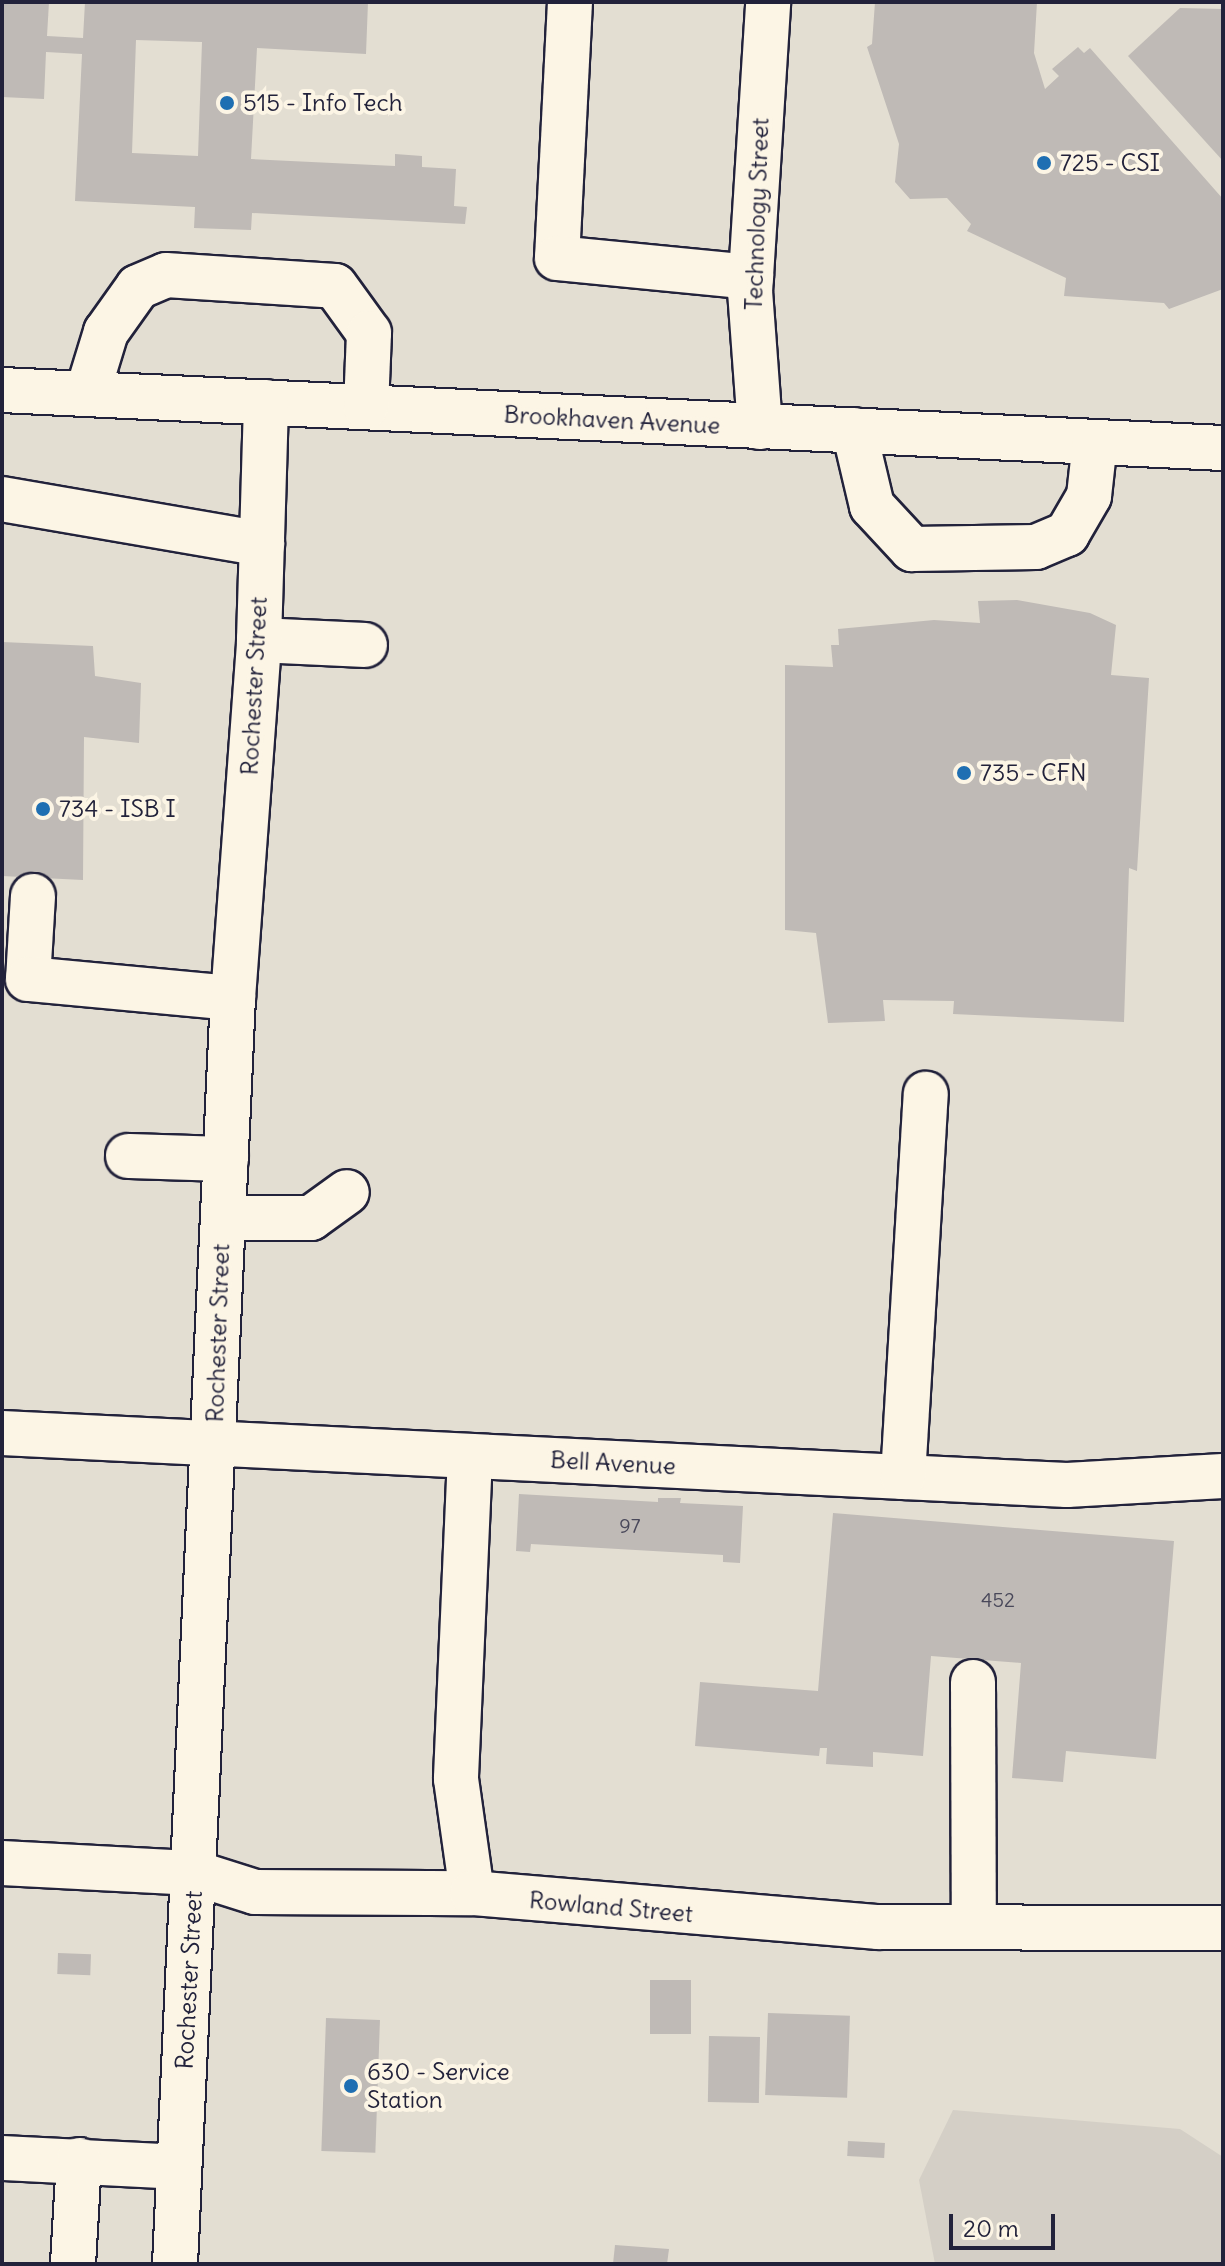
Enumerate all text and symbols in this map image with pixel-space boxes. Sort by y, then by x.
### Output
place label: 515 - Info Tech [243,89,403,117]
marker: 515 - Info Tech [218,94,236,112]
street label: Technology Street [739,117,775,311]
place label: 725 - CSI [1060,149,1160,177]
marker: 725 - CSI [1035,154,1053,172]
street label: Brookhaven Avenue [503,400,721,440]
street label: Rochester Street [235,596,273,776]
place label: 735 - CFN [980,759,1087,787]
marker: 735 - CFN [955,764,973,782]
place label: 734 - ISB I [59,795,176,823]
marker: 734 - ISB I [34,800,52,818]
street label: Rochester Street [200,1243,236,1423]
street label: Bell Avenue [550,1445,676,1481]
house number: 97 [619,1513,641,1537]
house number: 452 [981,1587,1015,1611]
street label: Rowland Street [528,1885,694,1929]
street label: Rochester Street [170,1890,208,2070]
place label: 630 - Service Station [367,2058,510,2114]
marker: 630 - Service Station [342,2077,360,2095]
scale bar [953,2198,1059,2248]
text: 20 m [963,2213,1019,2243]

